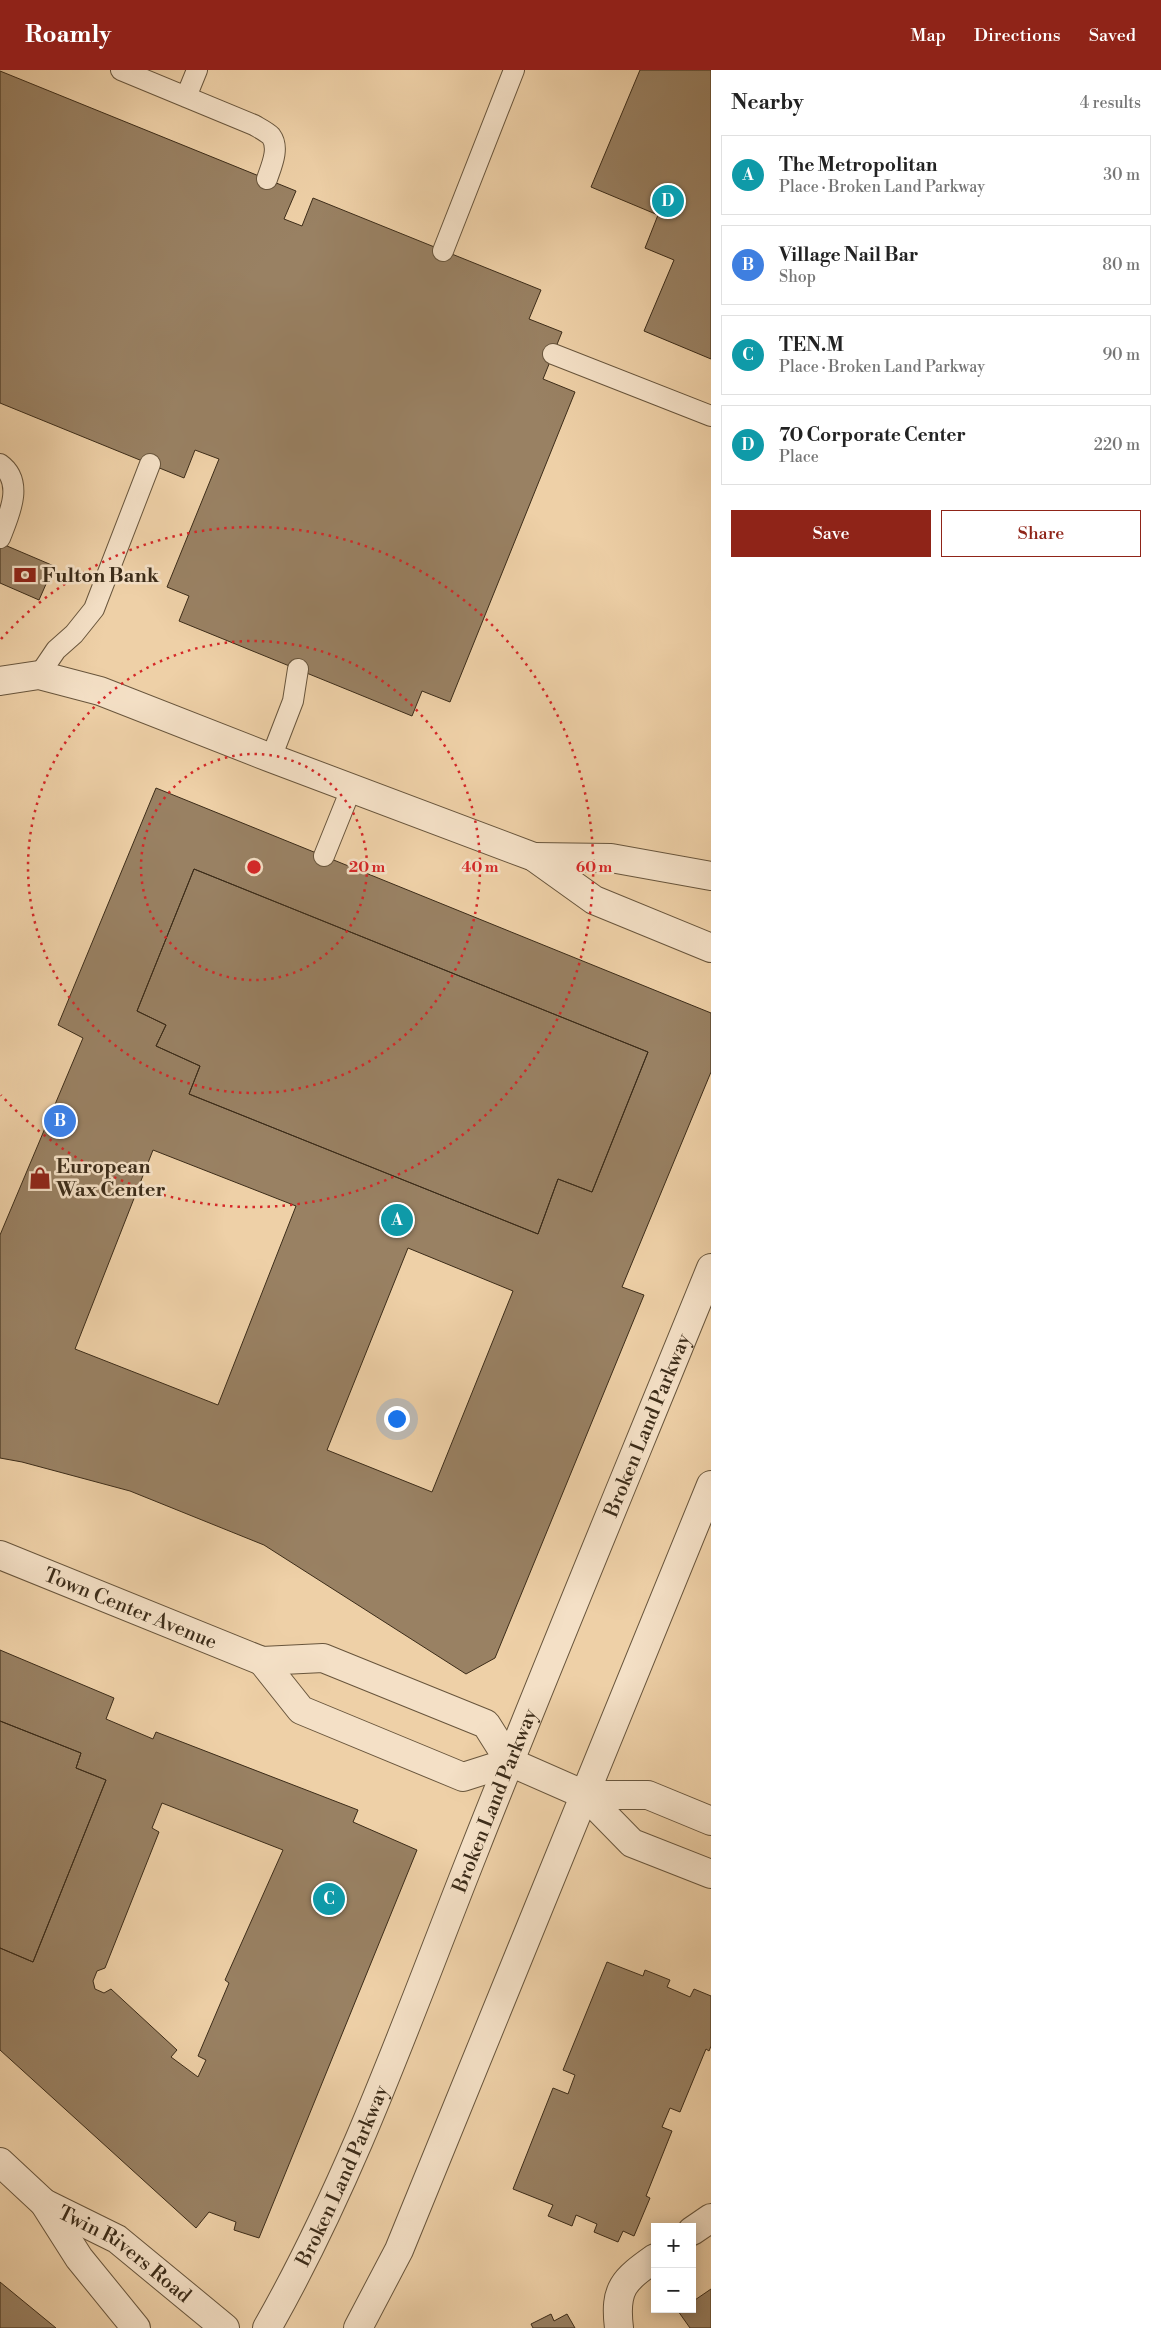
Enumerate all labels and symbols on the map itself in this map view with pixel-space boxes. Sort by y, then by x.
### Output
pin: D [652,182,684,220]
bank icon: Fulton Bank [12,562,38,588]
place label: Fulton Bank [42,564,160,589]
centre of rings [245,858,263,876]
text: 20 m [349,858,386,877]
text: 40 m [461,858,499,877]
text: 60 m [576,858,613,877]
pin: B [44,1102,76,1140]
place label: European Wax Center [55,1155,166,1203]
shop icon: European Wax Center [27,1165,53,1191]
pin: A [381,1201,413,1239]
street label: Broken Land Parkway [599,1330,697,1522]
your location [384,1406,410,1432]
street label: Town Center Avenue [40,1563,220,1655]
street label: Broken Land Parkway [447,1705,544,1898]
pin: C [313,1880,345,1918]
street label: Broken Land Parkway [291,2081,395,2272]
street label: Twin Rivers Road [54,2201,196,2309]

